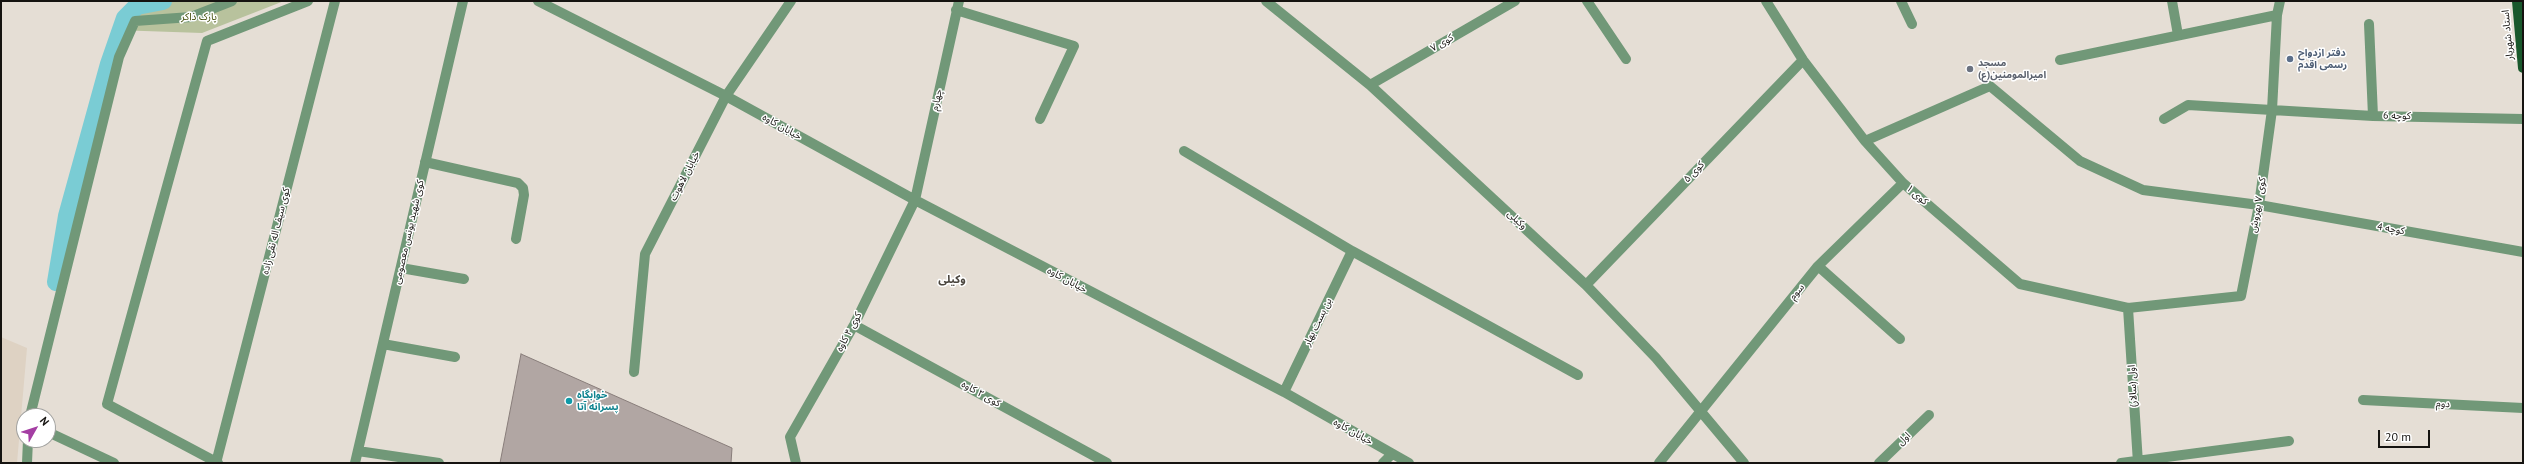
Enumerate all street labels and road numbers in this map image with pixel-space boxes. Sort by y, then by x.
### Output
street label: استاد شهریار [2500,9,2516,61]
street label: کوی ۷ [1428,32,1456,54]
street label: چهارم [929,88,945,112]
street label: کوچه 6 [2383,110,2411,122]
street label: خیابان کاوه [760,111,804,143]
street label: خیابان لاهوت [667,149,703,203]
street label: کوی ۵ [1681,159,1707,185]
street label: کوی ۷ بهروش [2247,176,2269,234]
street label: کوی شهید یونس معصومی [391,179,427,285]
street label: کوی ۱ [1904,182,1930,208]
street label: کوی سیف اله نقی زاده [259,186,293,276]
street label: وکیلی [1505,208,1529,232]
street label: کوچه 4 [2376,221,2406,237]
street label: خیابان کاوه [1045,265,1089,295]
street label: سوم [1787,281,1807,303]
street label: بن بست بهار [1301,296,1335,348]
street label: کوی ۴ کاوه [834,310,864,354]
street label: اول (سالار) [2126,365,2140,407]
street label: کوی ۲ کاوه [959,378,1003,410]
street label: دوم [2436,398,2450,410]
street label: خیابان کاوه [1331,416,1375,448]
street label: اول [1895,430,1913,448]

